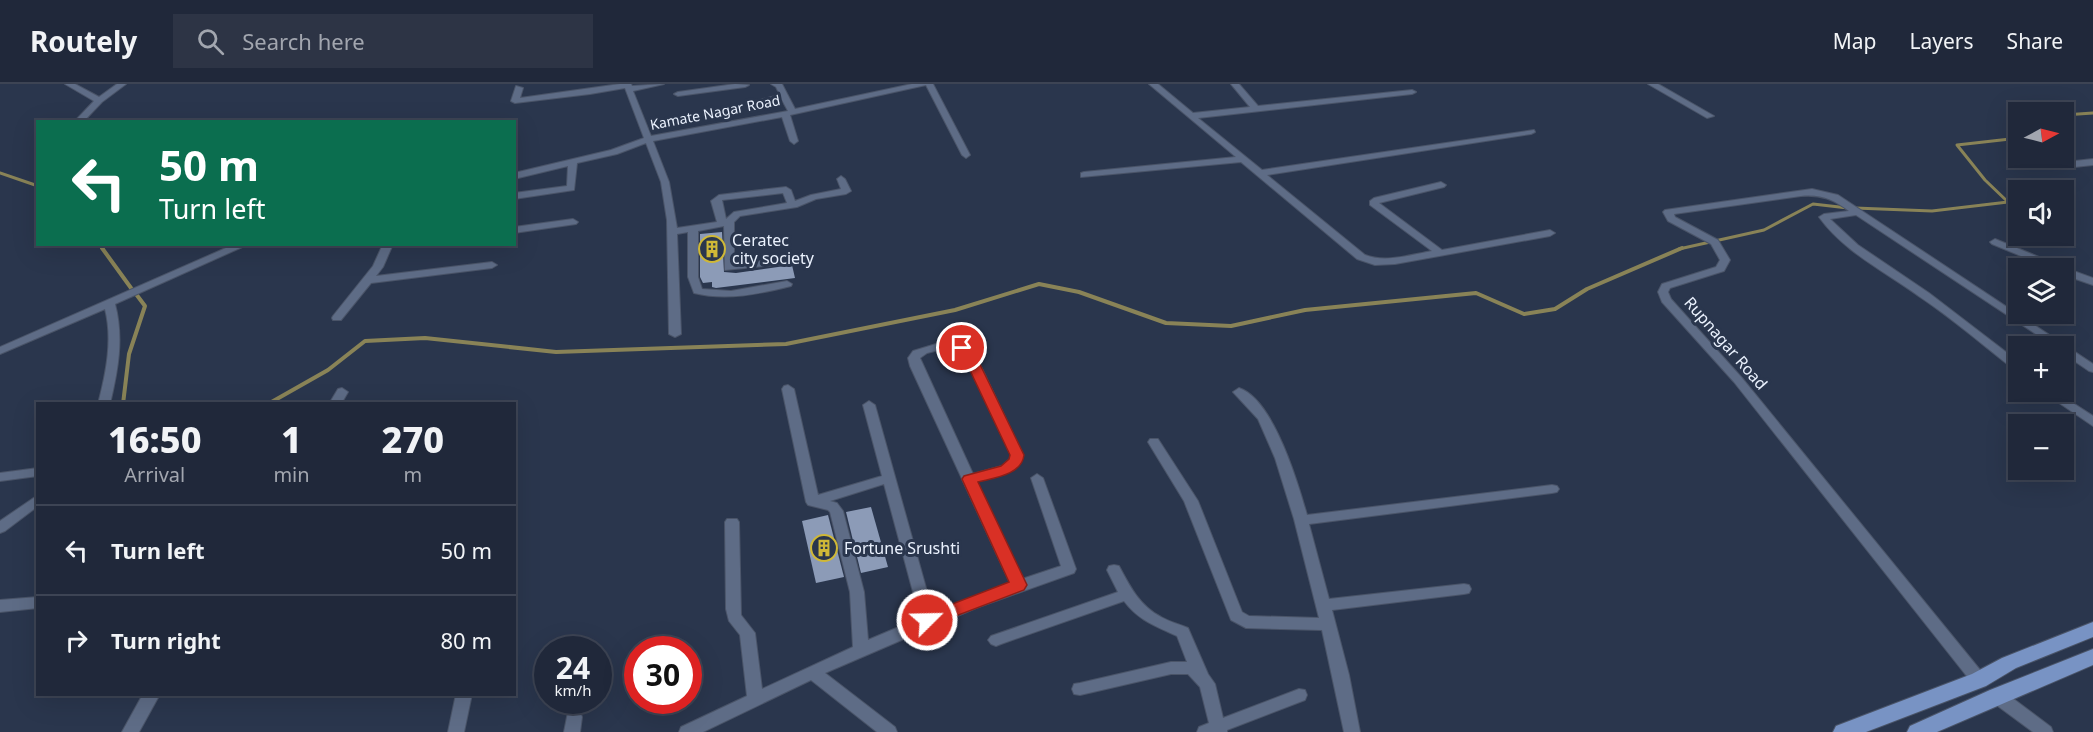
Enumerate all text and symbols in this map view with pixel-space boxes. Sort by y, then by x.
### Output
search box [173,14,593,68]
text: Routely [30,22,137,60]
icon: search [194,25,227,58]
text: Search here [242,26,365,56]
text: Map [1833,27,1877,55]
text: Layers [1910,27,1974,55]
text: Share [2007,27,2063,55]
street label: Kamate Nagar Road [648,90,782,134]
north arrow [2008,102,2074,168]
map controls [2008,102,2074,480]
text: 50 m [159,136,259,193]
icon: left [60,144,138,222]
button: sound [2008,180,2074,246]
text: Turn left [159,190,265,227]
place label: Ceratec city society [732,229,815,269]
building icon: Ceratec city society [697,234,727,264]
button: layers [2008,258,2074,324]
street label: Rupnagar Road [1679,292,1773,394]
pin [936,322,987,373]
icon: arrive [945,331,978,364]
button: + [2008,336,2074,402]
button: − [2008,414,2074,480]
text: 16:50 [108,415,201,464]
text: 1 [281,415,302,464]
text: 270 [382,415,444,464]
text: Arrival [124,461,185,488]
text: min [273,461,310,488]
text: m [403,461,422,488]
building icon: Fortune Srushti [809,533,839,563]
icon: left [60,534,93,567]
text: Turn left [111,535,205,565]
text: 50 m [441,535,492,565]
place label: Fortune Srushti [844,537,960,559]
position arrow [895,588,959,652]
icon: right [60,624,93,657]
text: Turn right [111,625,221,655]
text: 80 m [441,625,492,655]
speed limit sign: 30 [624,636,702,714]
text: 24 [556,647,590,688]
text: km/h [555,680,591,700]

